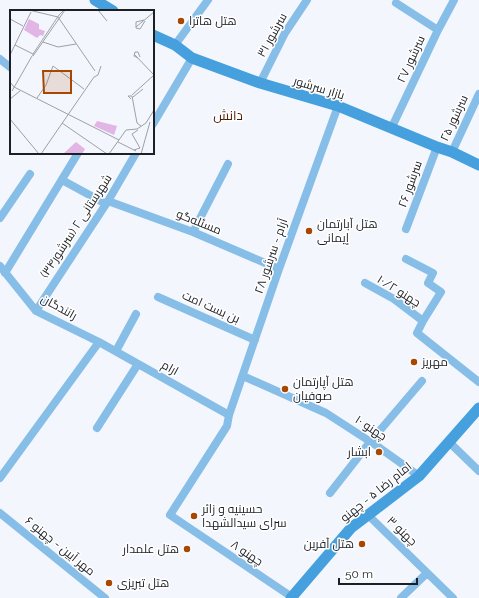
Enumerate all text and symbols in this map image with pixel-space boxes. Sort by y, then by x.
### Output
inset map [10,10,154,154]
street label: سرشور ۳۱ [254,11,290,59]
place label: هتل هاترا [189,14,237,28]
marker: هتل هاترا [176,16,186,26]
street label: سرشور ۲۷ [394,33,428,85]
street label: بازار سرشور [291,73,346,102]
street label: سرشور ۲۵ [437,93,471,143]
district label: دانش [213,108,243,123]
street label: سرشور ۲۶ [395,159,425,209]
street label: شهرستانی ۲ (سرشور۳۴) [37,172,115,280]
street label: مسئله‌گو [174,207,224,237]
street label: آرام - سرشور ۲۸ [252,216,292,296]
place label: هتل آبارتمان إیمانی [317,217,378,245]
marker: هتل آبارتمان إیمانی [304,226,314,236]
street label: چهنو ۱۰/۲ [374,272,423,311]
street label: بن بست امت [180,288,242,326]
street label: رانندگان [38,291,80,323]
place label: مهریز [421,355,448,369]
marker: مهریز [409,357,419,367]
street label: ارام [159,358,181,379]
place label: هتل آپارتمان صوفیان [293,375,354,403]
marker: هتل آپارتمان صوفیان [280,384,290,394]
street label: چهنو ۱۰ [351,413,389,445]
place label: ابشار [347,445,371,459]
marker: ابشار [374,447,384,457]
street label: امام رضا ۵ - چهنو [338,459,416,527]
place label: حسینیه و زائر سرای سیدالشهدا [201,502,287,530]
marker: حسینیه و زائر سرای سیدالشهدا [189,511,199,521]
street label: چهنو ۳ [383,513,420,550]
street label: مهر آیین - چهنو ۶ [21,514,98,580]
street label: چهنو ۸ [227,537,266,570]
place label: هتل آفرین [304,537,354,551]
marker: هتل آفرین [357,539,367,549]
place label: هتل علمدار [122,542,179,556]
marker: هتل علمدار [182,544,192,554]
scale bar [339,560,417,586]
text: 50 m [345,567,373,581]
place label: هتل تبریزی [117,576,169,590]
marker: هتل تبریزی [104,578,114,588]

